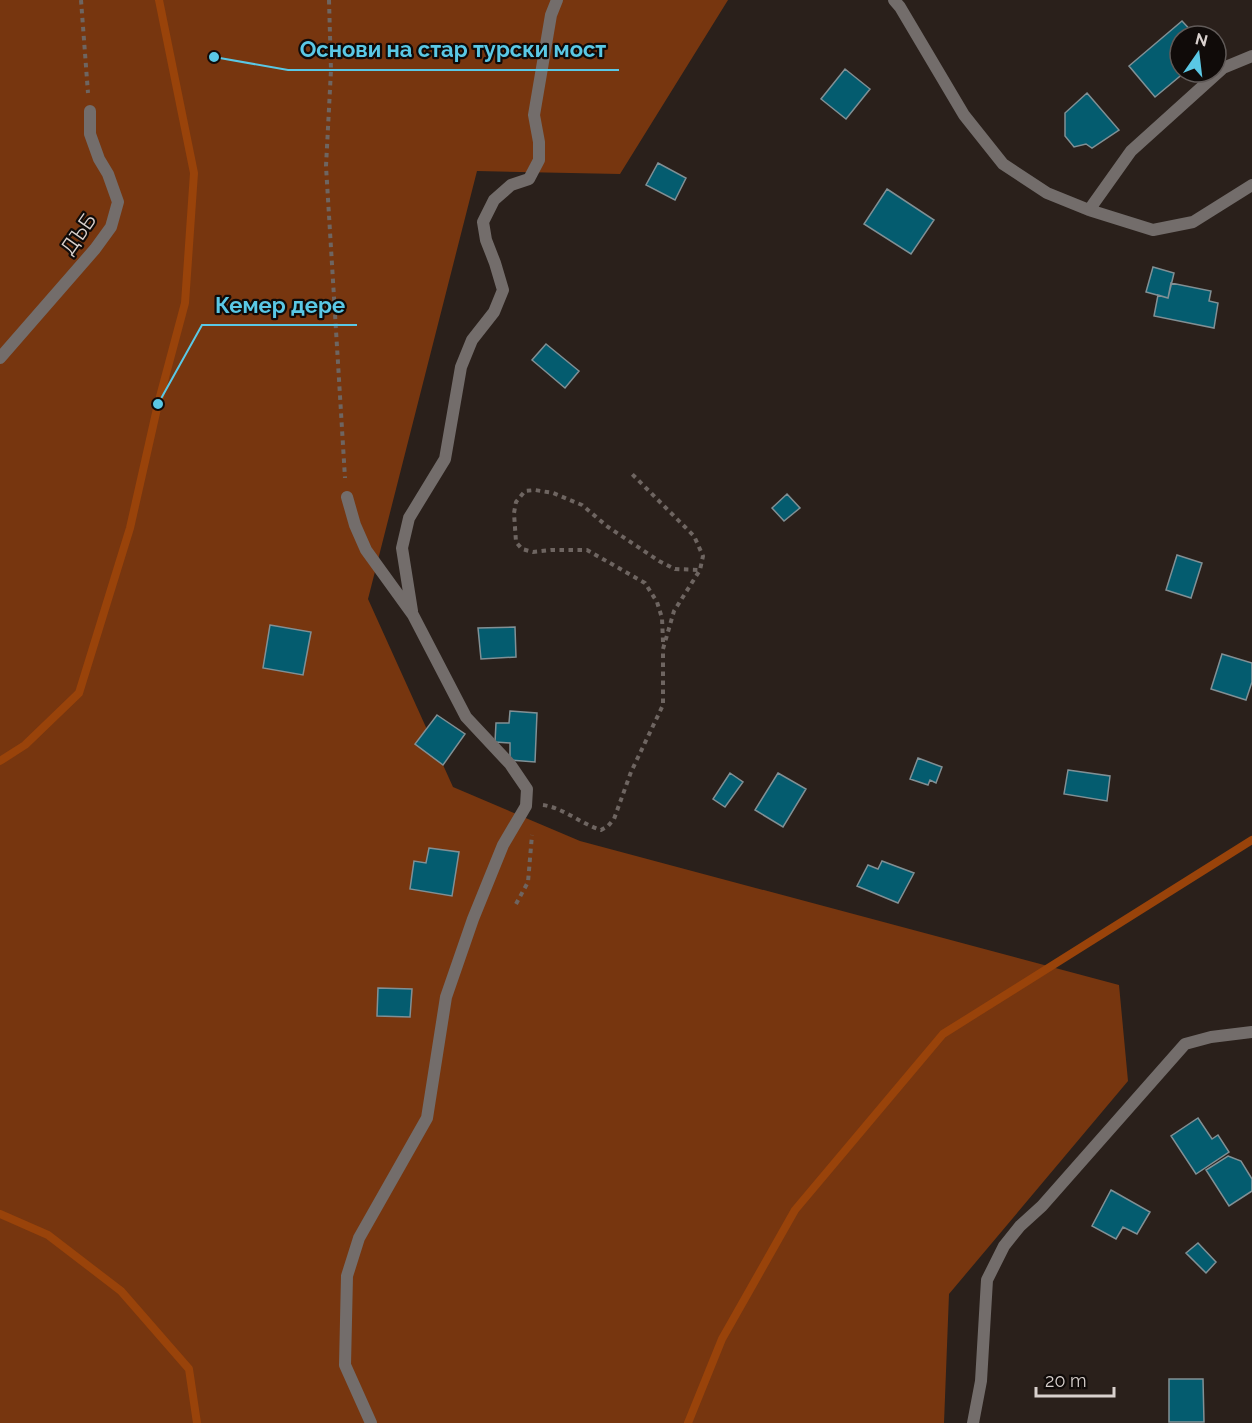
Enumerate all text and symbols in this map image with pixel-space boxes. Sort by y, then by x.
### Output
north arrow [1168,24,1228,84]
text: N [1193,29,1210,51]
callout: Основи на стар турски мост [288,30,619,70]
text: Основи на стар турски мост [300,36,606,62]
street label: ДЪБ [55,208,101,259]
callout: Кемер дере [202,285,357,325]
text: Кемер дере [215,292,345,318]
scale bar [1036,1360,1114,1398]
text: 20 m [1045,1370,1087,1391]

